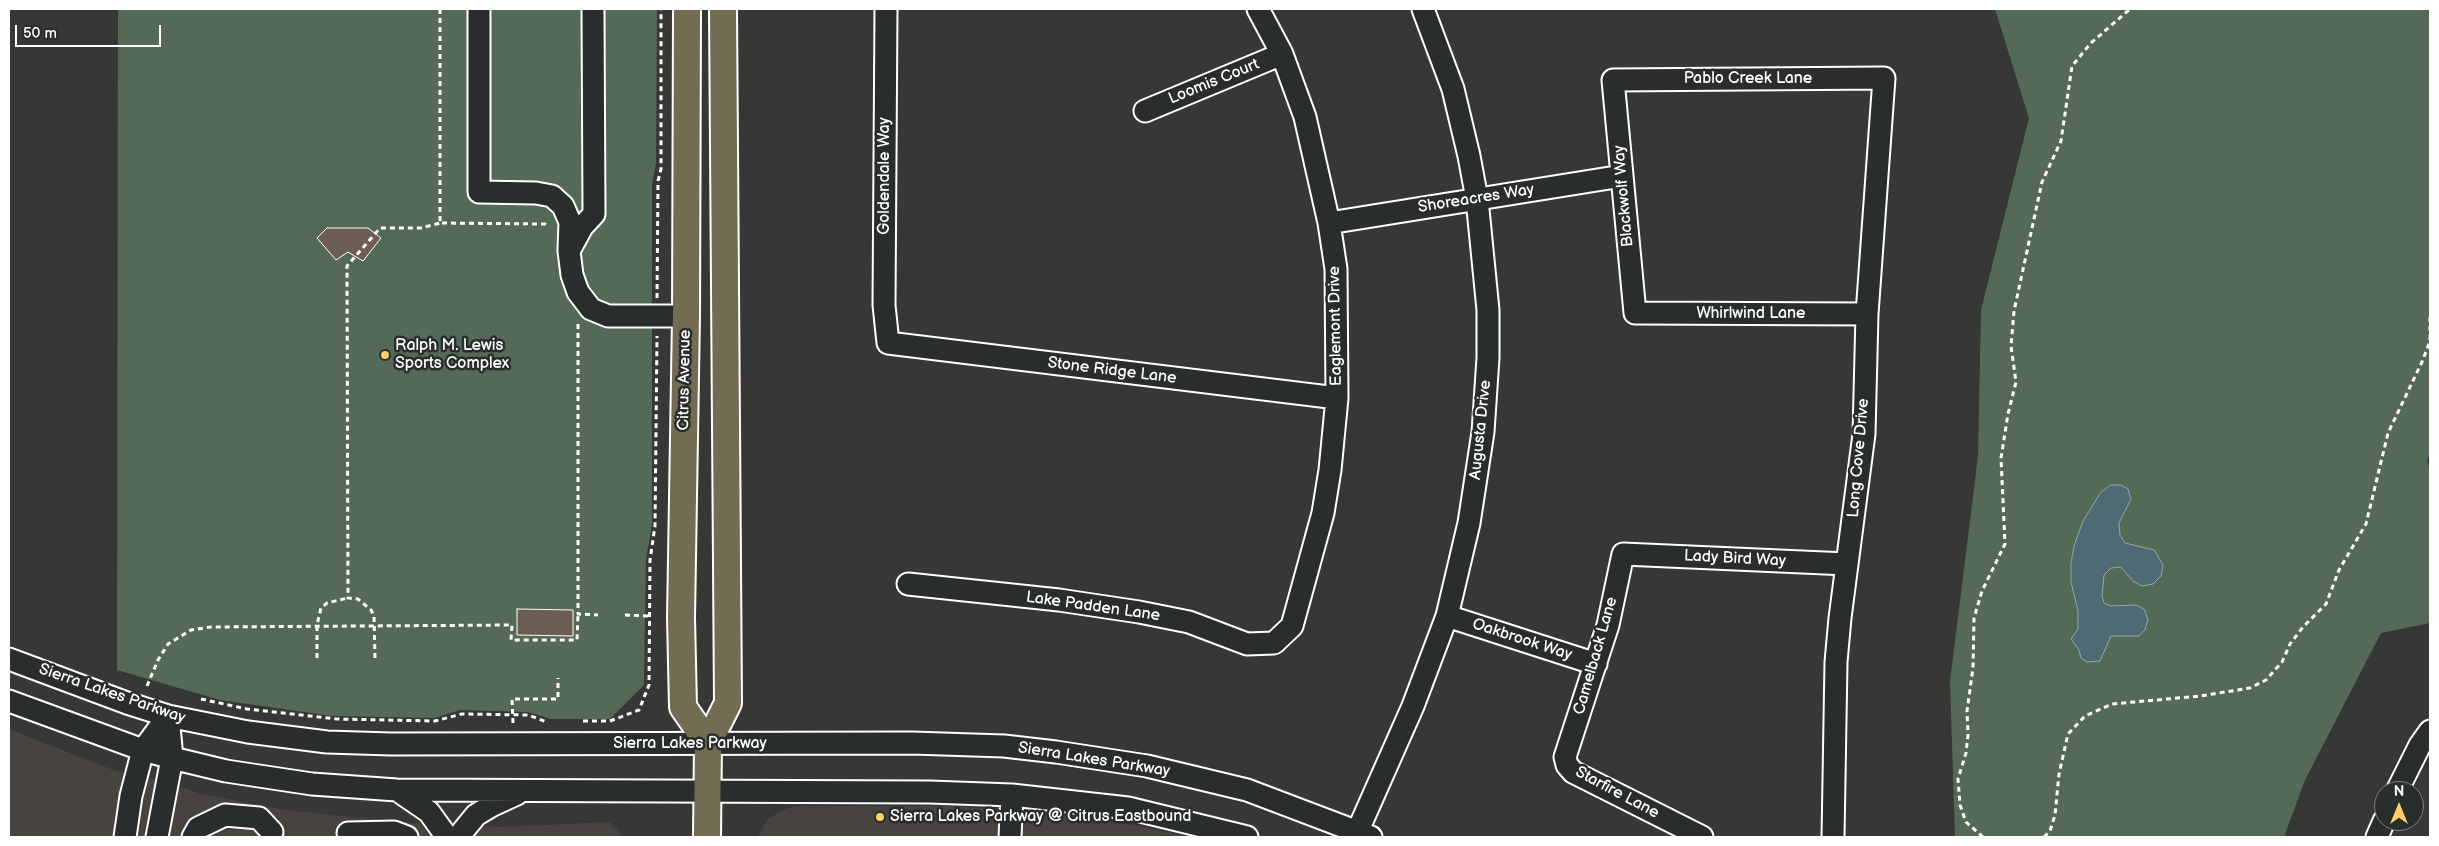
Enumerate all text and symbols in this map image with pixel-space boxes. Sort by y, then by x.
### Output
scale bar [18,15,164,47]
text: 50 m [23,24,57,43]
street label: Loomis Court [1166,55,1262,109]
street label: Pablo Creek Lane [1684,69,1812,89]
street label: Goldendale Way [875,117,895,235]
street label: Blackwolf Way [1610,144,1638,248]
street label: Shoreacres Way [1417,180,1535,218]
street label: Eaglemont Drive [1325,266,1347,386]
street label: Whirlwind Lane [1696,304,1806,324]
street label: Citrus Avenue [675,330,695,430]
place label: Ralph M. Lewis Sports Complex [395,336,509,374]
marker: Ralph M. Lewis Sports Complex [379,349,391,361]
street label: Stone Ridge Lane [1046,354,1178,388]
street label: Augusta Drive [1466,379,1496,481]
street label: Long Cove Drive [1844,398,1874,518]
street label: Lady Bird Way [1684,547,1786,571]
street label: Lake Padden Lane [1025,588,1161,626]
street label: Camelback Lane [1570,595,1622,717]
street label: Oakbrook Way [1470,615,1574,665]
street label: Sierra Lakes Parkway [36,660,188,728]
street label: Sierra Lakes Parkway [613,734,767,754]
street label: Sierra Lakes Parkway [1017,739,1171,781]
street label: Starfire Lane [1572,763,1662,823]
north arrow [2374,781,2424,831]
text: N [2394,783,2404,800]
place label: Sierra Lakes Parkway @ Citrus Eastbound [890,807,1191,827]
marker: Sierra Lakes Parkway @ Citrus Eastbound [874,811,886,823]

